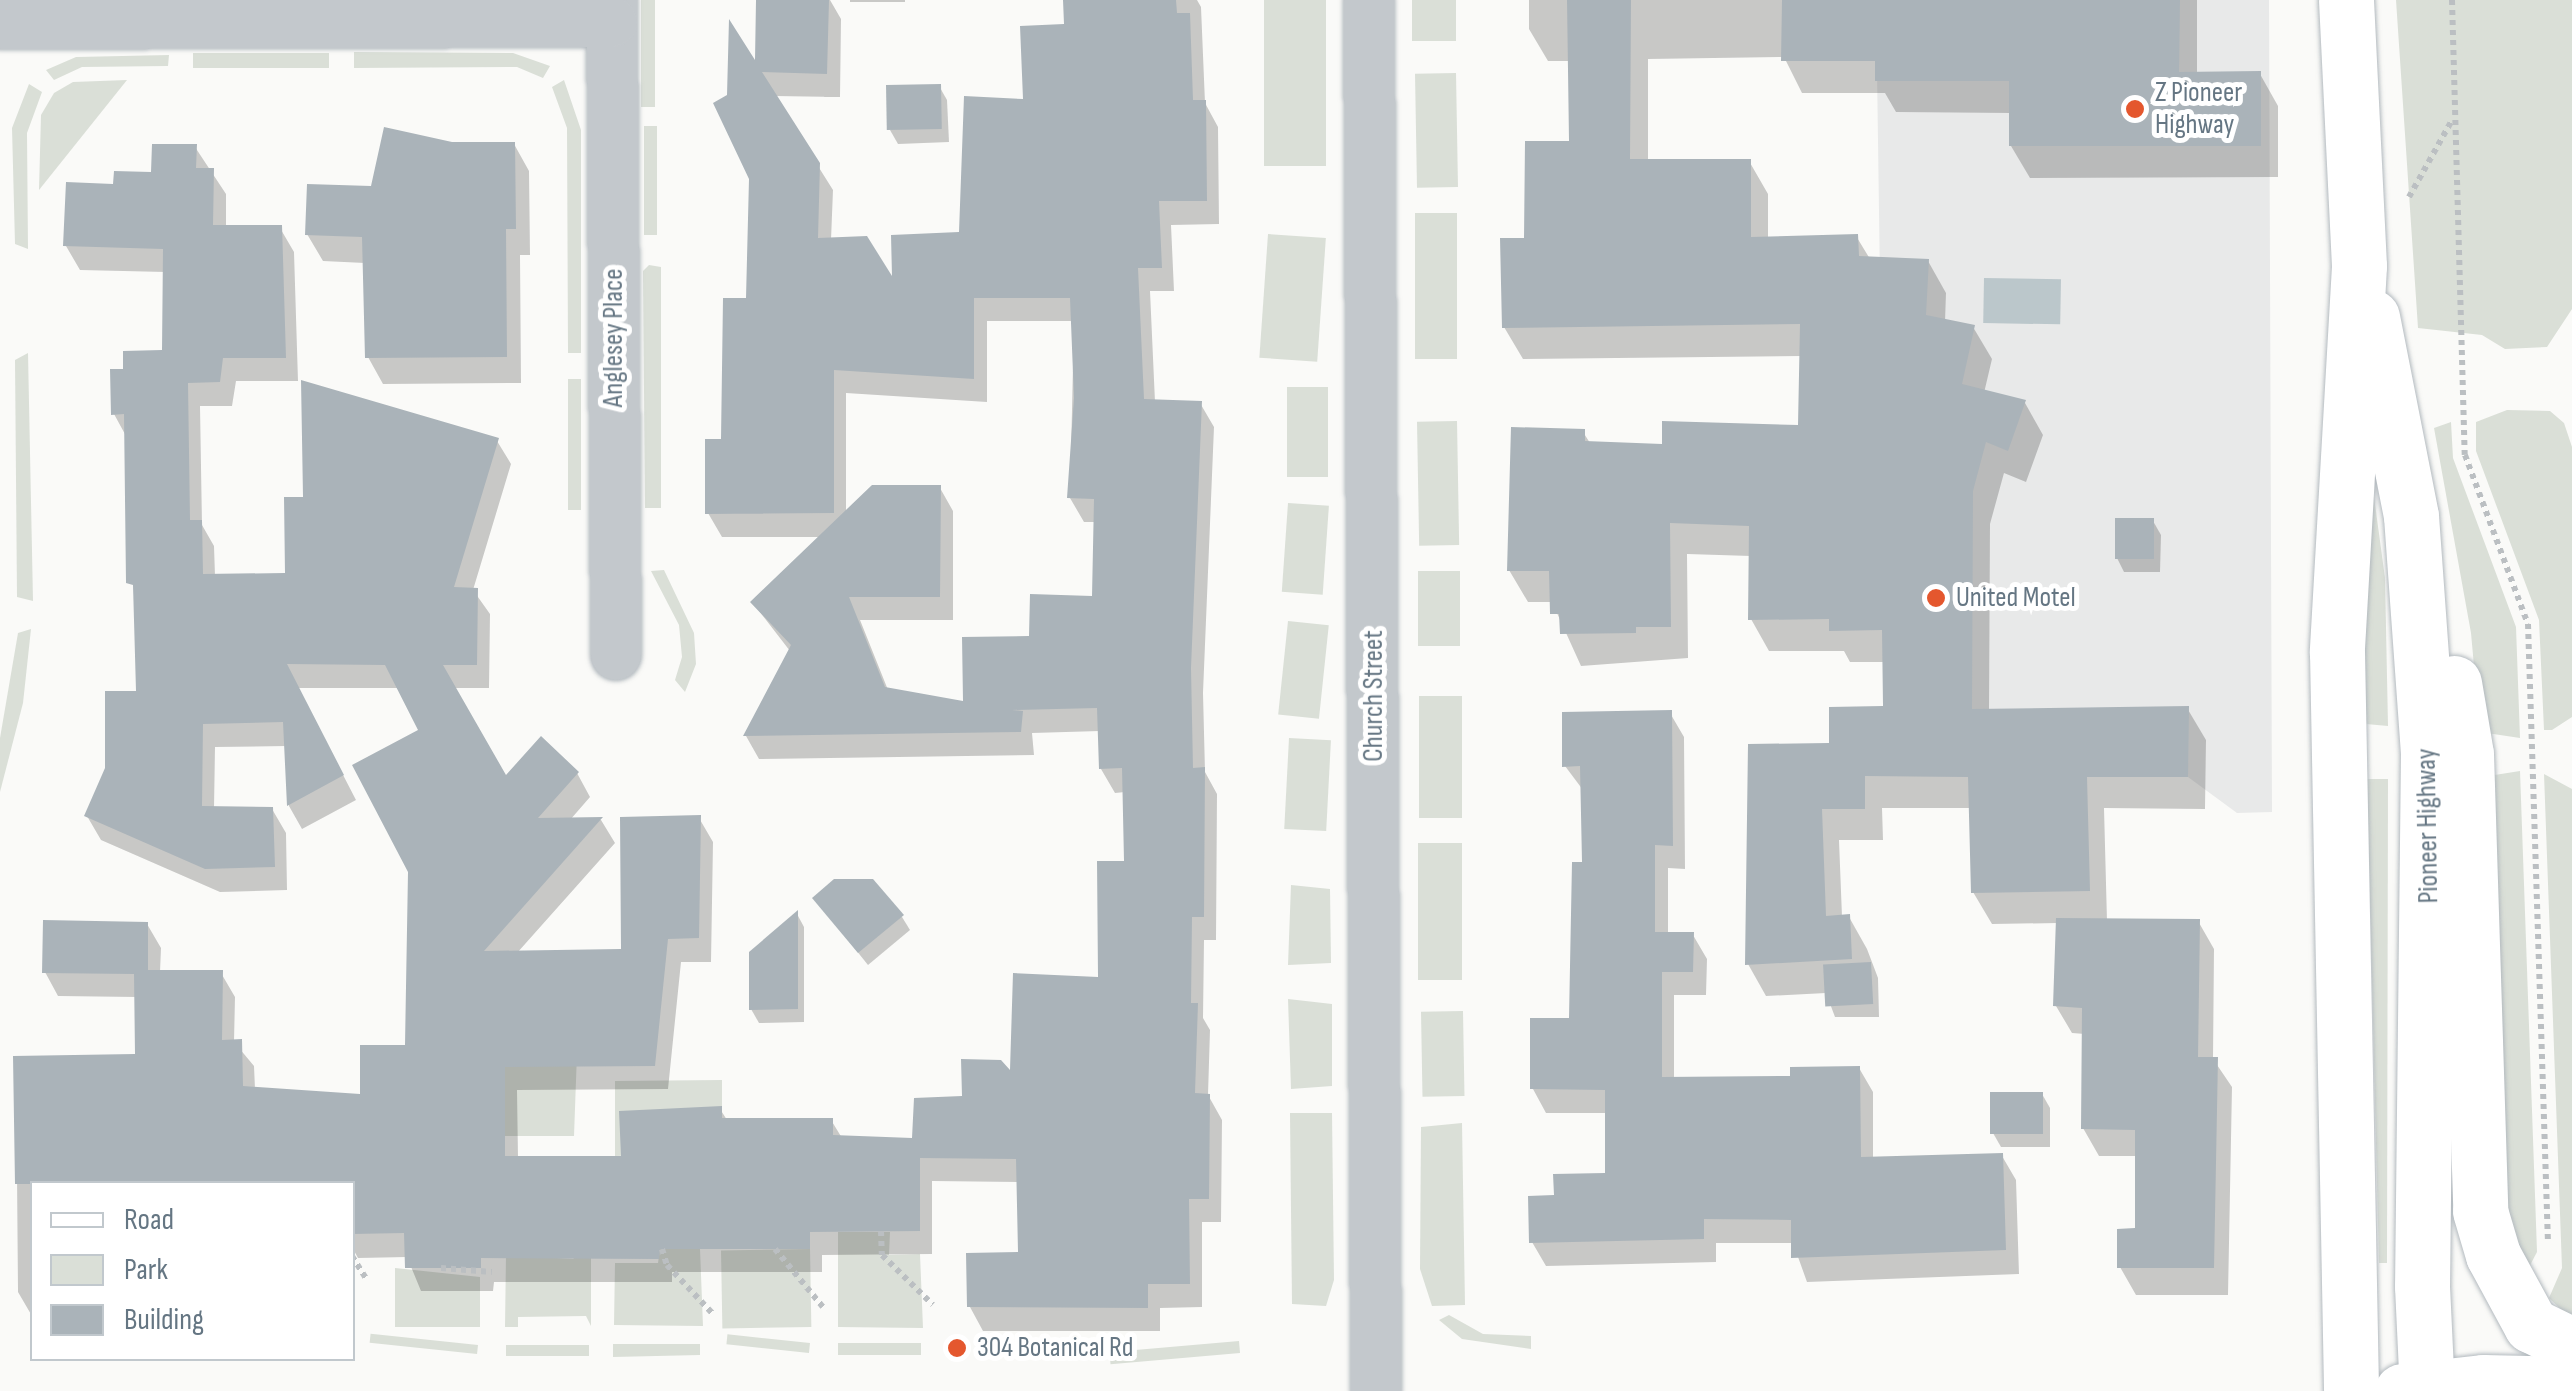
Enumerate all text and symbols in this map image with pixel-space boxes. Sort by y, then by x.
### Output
place label: Z Pioneer Highway [2155,76,2242,142]
marker: Z Pioneer Highway [2124,98,2146,120]
street label: Anglesey Place [597,269,631,407]
place label: United Motel [1956,581,2076,615]
marker: United Motel [1925,587,1947,609]
street label: Church Street [1357,630,1391,762]
street label: Pioneer Highway [2410,748,2446,904]
legend [30,1181,355,1361]
text: Road [124,1202,174,1238]
text: Park [124,1252,168,1288]
text: Building [124,1302,204,1338]
place label: 304 Botanical Rd [977,1331,1133,1365]
marker: 304 Botanical Rd [946,1337,968,1359]

